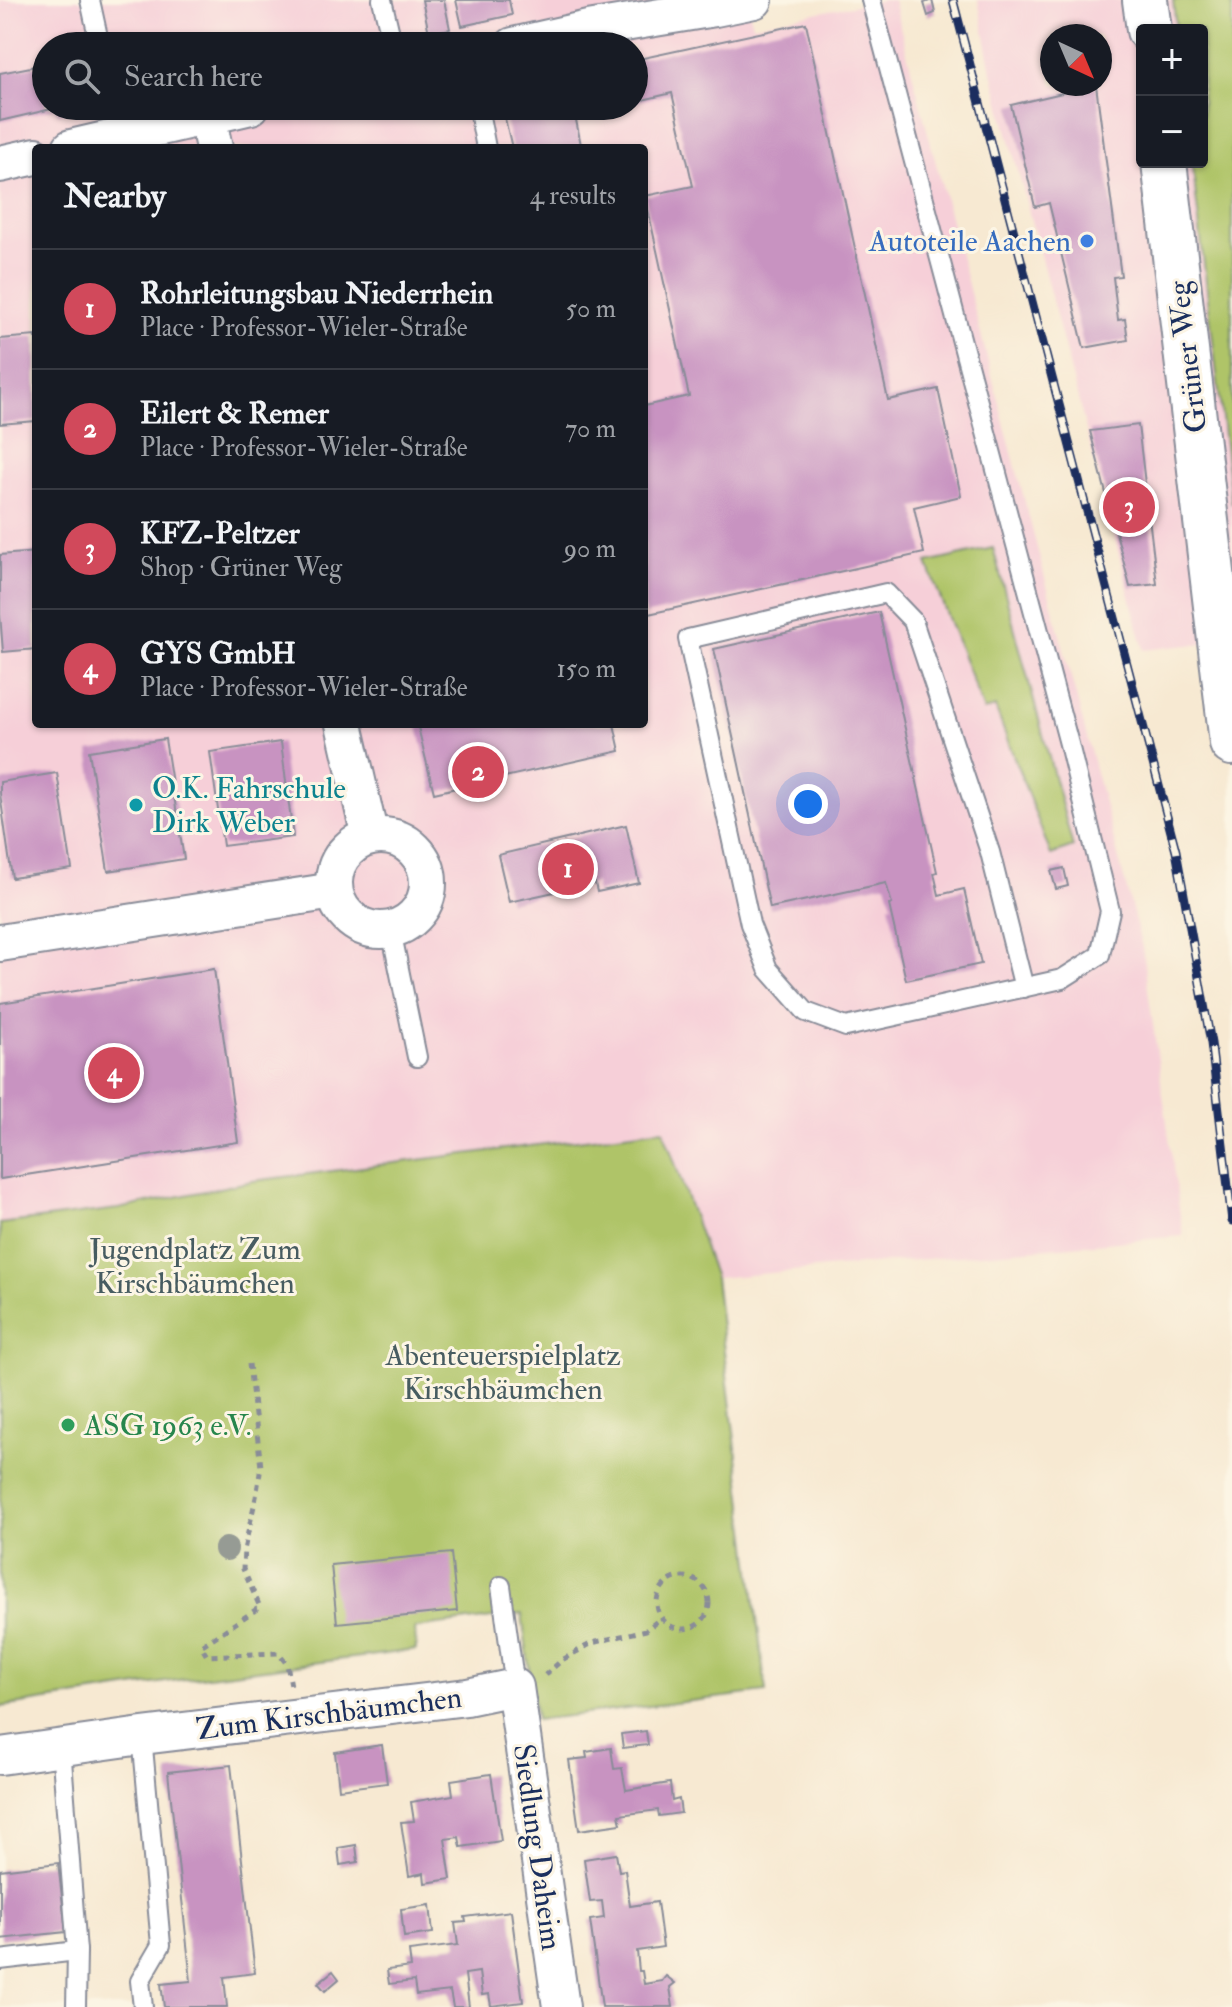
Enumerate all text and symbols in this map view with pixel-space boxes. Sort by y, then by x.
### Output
north arrow [1040,24,1112,96]
map controls [1136,24,1208,168]
button: + [1136,24,1208,96]
search box [32,32,648,120]
icon: search [60,54,104,98]
text: Search here [124,58,263,95]
button: − [1136,96,1208,168]
text: Nearby [64,175,166,218]
text: 4 results [530,180,616,212]
place label: Autoteile Aachen [868,223,1071,260]
marker: Autoteile Aachen [1078,232,1096,250]
text: Rohrleitungsbau Niederrhein [140,275,493,312]
street label: Grüner Weg [1160,278,1215,435]
text: 1 [85,293,95,325]
text: 50 m [566,293,616,325]
text: Place · Professor-Wieler-Straße [140,312,468,344]
text: Eilert & Remer [140,395,329,432]
text: 2 [83,413,97,445]
text: 70 m [565,413,616,445]
text: Place · Professor-Wieler-Straße [140,432,468,464]
pin: 3 [1103,477,1155,537]
text: KFZ-Peltzer [140,515,300,552]
text: 3 [85,533,95,565]
text: 90 m [564,533,616,565]
text: Shop · Grüner Weg [140,552,342,584]
text: GYS GmbH [140,635,296,672]
text: 4 [83,653,97,685]
text: 150 m [557,653,616,685]
text: Place · Professor-Wieler-Straße [140,672,468,704]
pin: 2 [452,742,504,802]
place label: O.K. Fahrschule Dirk Weber [152,770,346,841]
your location [788,784,828,824]
marker: O.K. Fahrschule Dirk Weber [127,796,145,814]
pin: 1 [542,839,594,899]
pin: 4 [88,1043,140,1103]
park label: Jugendplatz Zum Kirschbäumchen [88,1231,301,1302]
park label: Abenteuerspielplatz Kirschbäumchen [384,1337,621,1408]
place label: ASG 1963 e.V. [83,1407,252,1444]
marker: ASG 1963 e.V. [59,1416,77,1434]
street label: Zum Kirschbäumchen [194,1679,464,1748]
street label: Siedlung Daheim [505,1742,570,1952]

